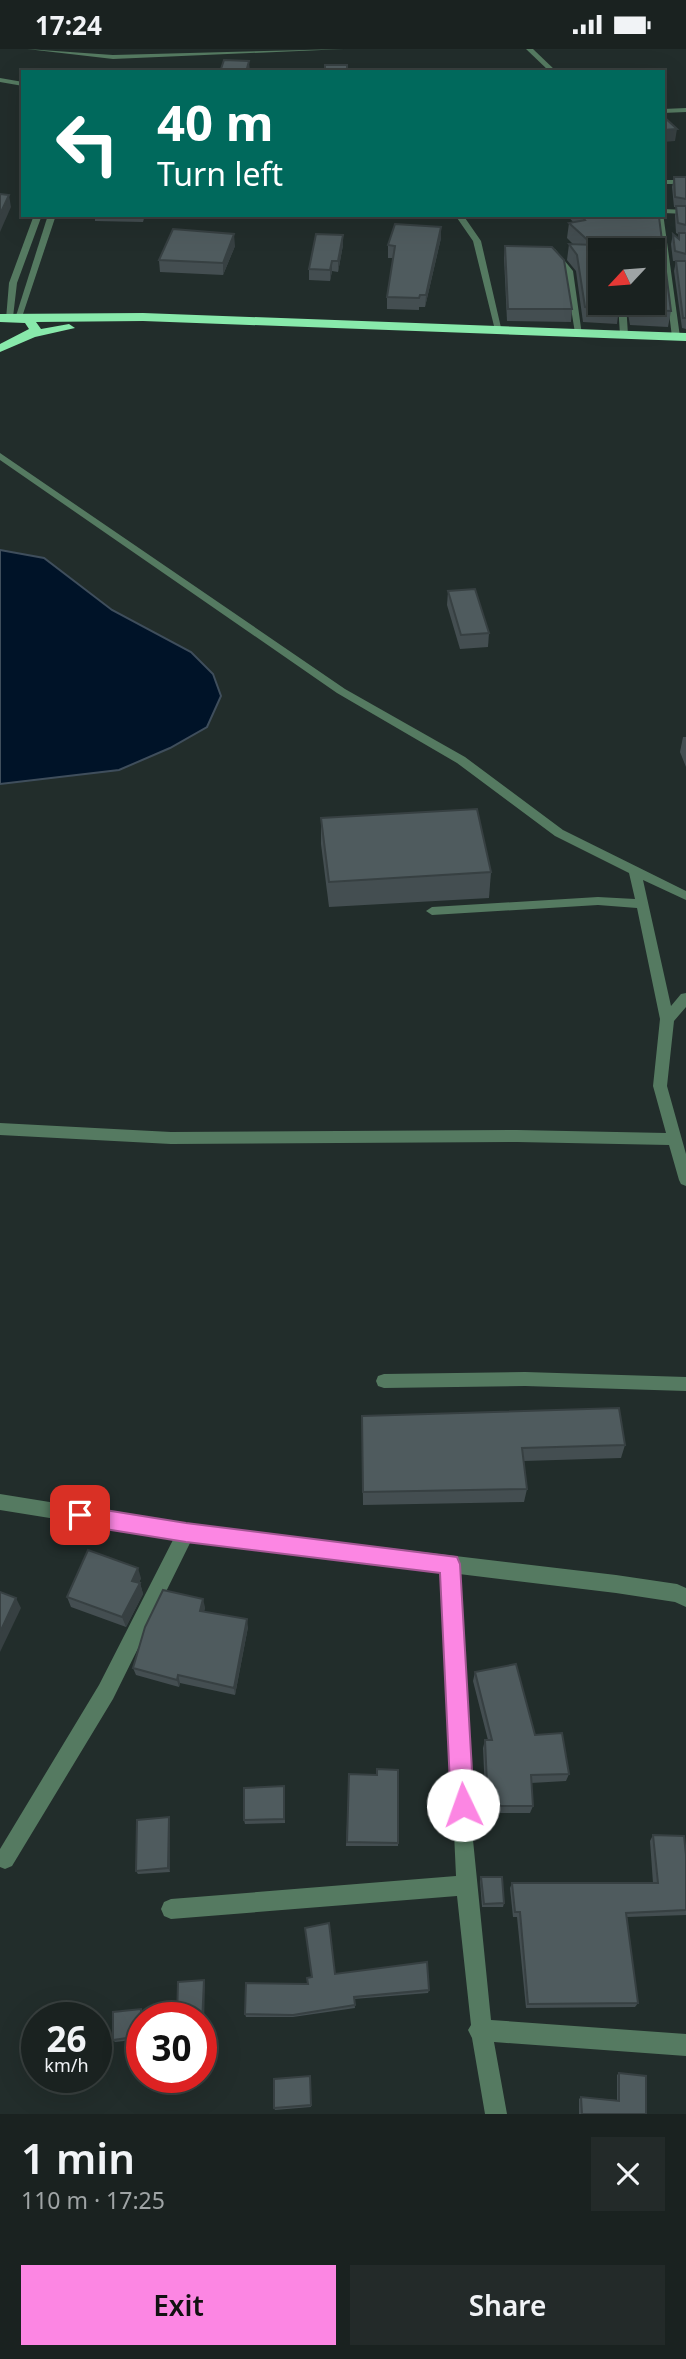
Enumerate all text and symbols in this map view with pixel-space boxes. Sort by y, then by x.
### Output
text: 17:24 [35,7,102,43]
text: 40 m [157,89,274,155]
icon: left [42,98,133,189]
text: Turn left [157,152,283,195]
north arrow [588,238,665,315]
map controls [588,238,665,315]
pin [50,1485,110,1545]
icon: arrive [61,1496,99,1534]
position arrow [426,1768,500,1842]
speed limit sign: 30 [126,2002,217,2093]
text: 26 [46,2015,87,2062]
text: km/h [44,2053,89,2077]
text: 1 min [21,2129,135,2186]
button: close [591,2137,665,2211]
text: 110 m · 17:25 [21,2184,165,2216]
button: Exit [21,2265,336,2345]
button: Share [350,2265,665,2345]

